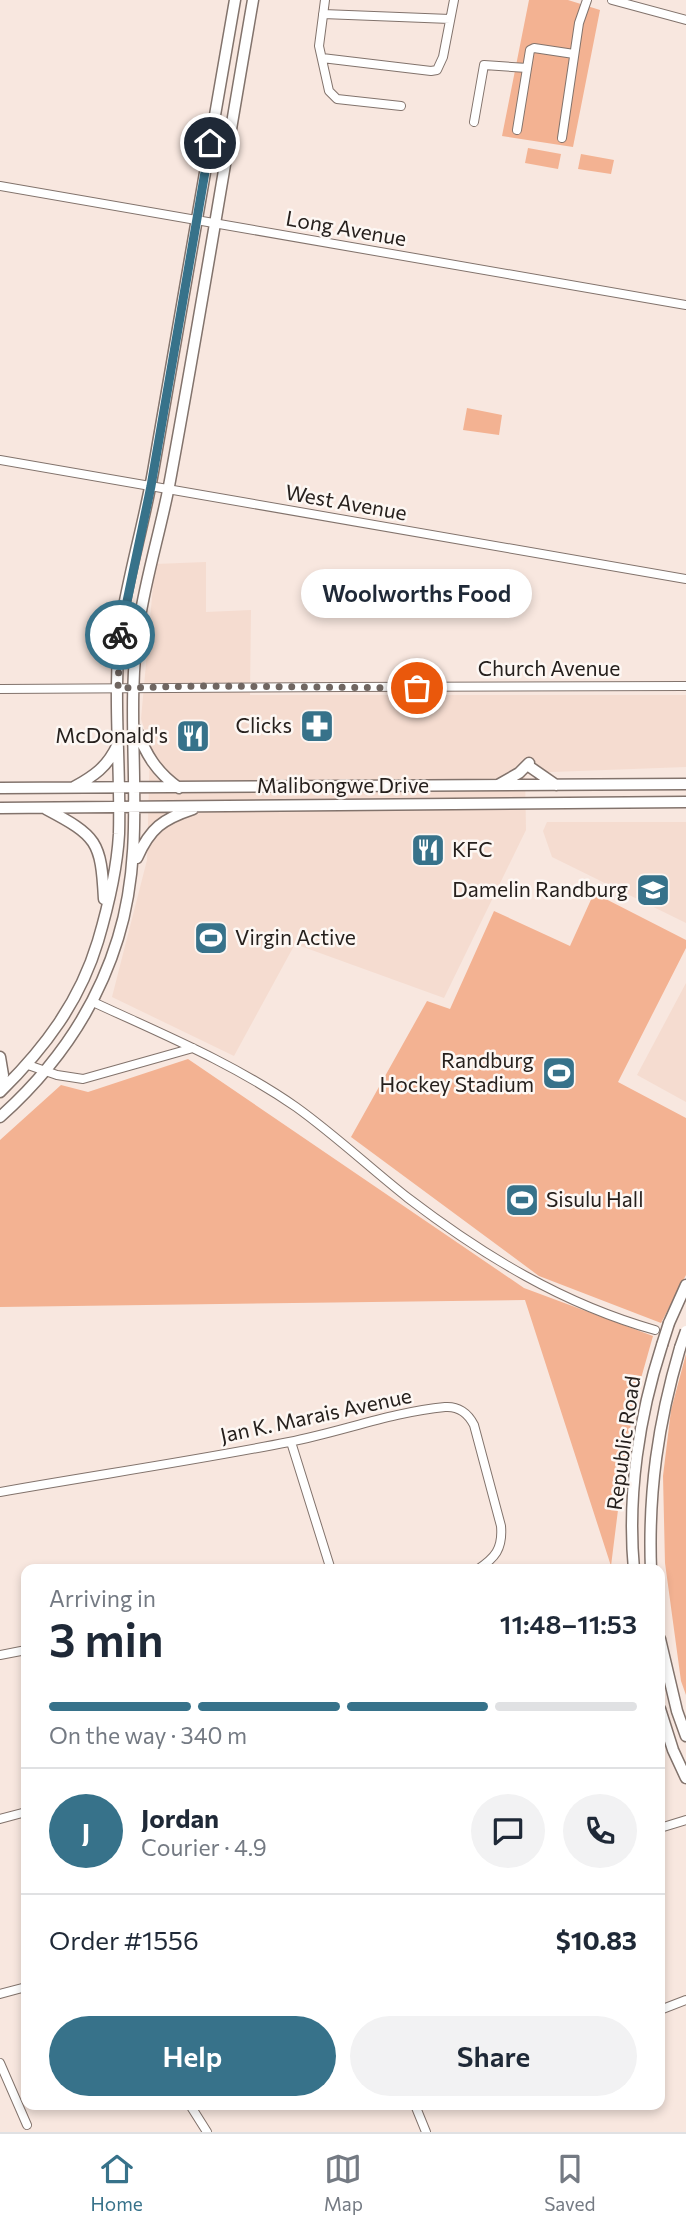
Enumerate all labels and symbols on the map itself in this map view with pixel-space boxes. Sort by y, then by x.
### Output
pin [180,113,240,173]
street label: Long Avenue [284,205,409,250]
street label: West Avenue [283,479,409,525]
callout: Woolworths Food [302,569,532,618]
courier [85,600,155,670]
street label: Church Avenue [478,655,620,680]
pin [387,658,447,718]
pharmacy icon: Clicks [298,707,336,745]
place label: Clicks [236,712,292,737]
restaurant icon: McDonald's [174,717,212,755]
place label: McDonald's [55,722,168,747]
street label: Malibongwe Drive [257,772,429,797]
restaurant icon: KFC [409,831,447,869]
place label: KFC [452,836,493,861]
school or university icon: Damelin Randburg [634,871,672,909]
place label: Damelin Randburg [452,876,628,901]
sports icon: Virgin Active [192,919,230,957]
place label: Virgin Active [235,924,356,949]
place label: Randburg Hockey Stadium [379,1047,534,1096]
sports icon: Randburg Hockey Stadium [540,1054,578,1092]
sports icon: Sisulu Hall [503,1181,541,1219]
place label: Sisulu Hall [546,1186,643,1211]
street label: Republic Road [601,1374,644,1511]
street label: Jan K. Marais Avenue [218,1382,414,1447]

